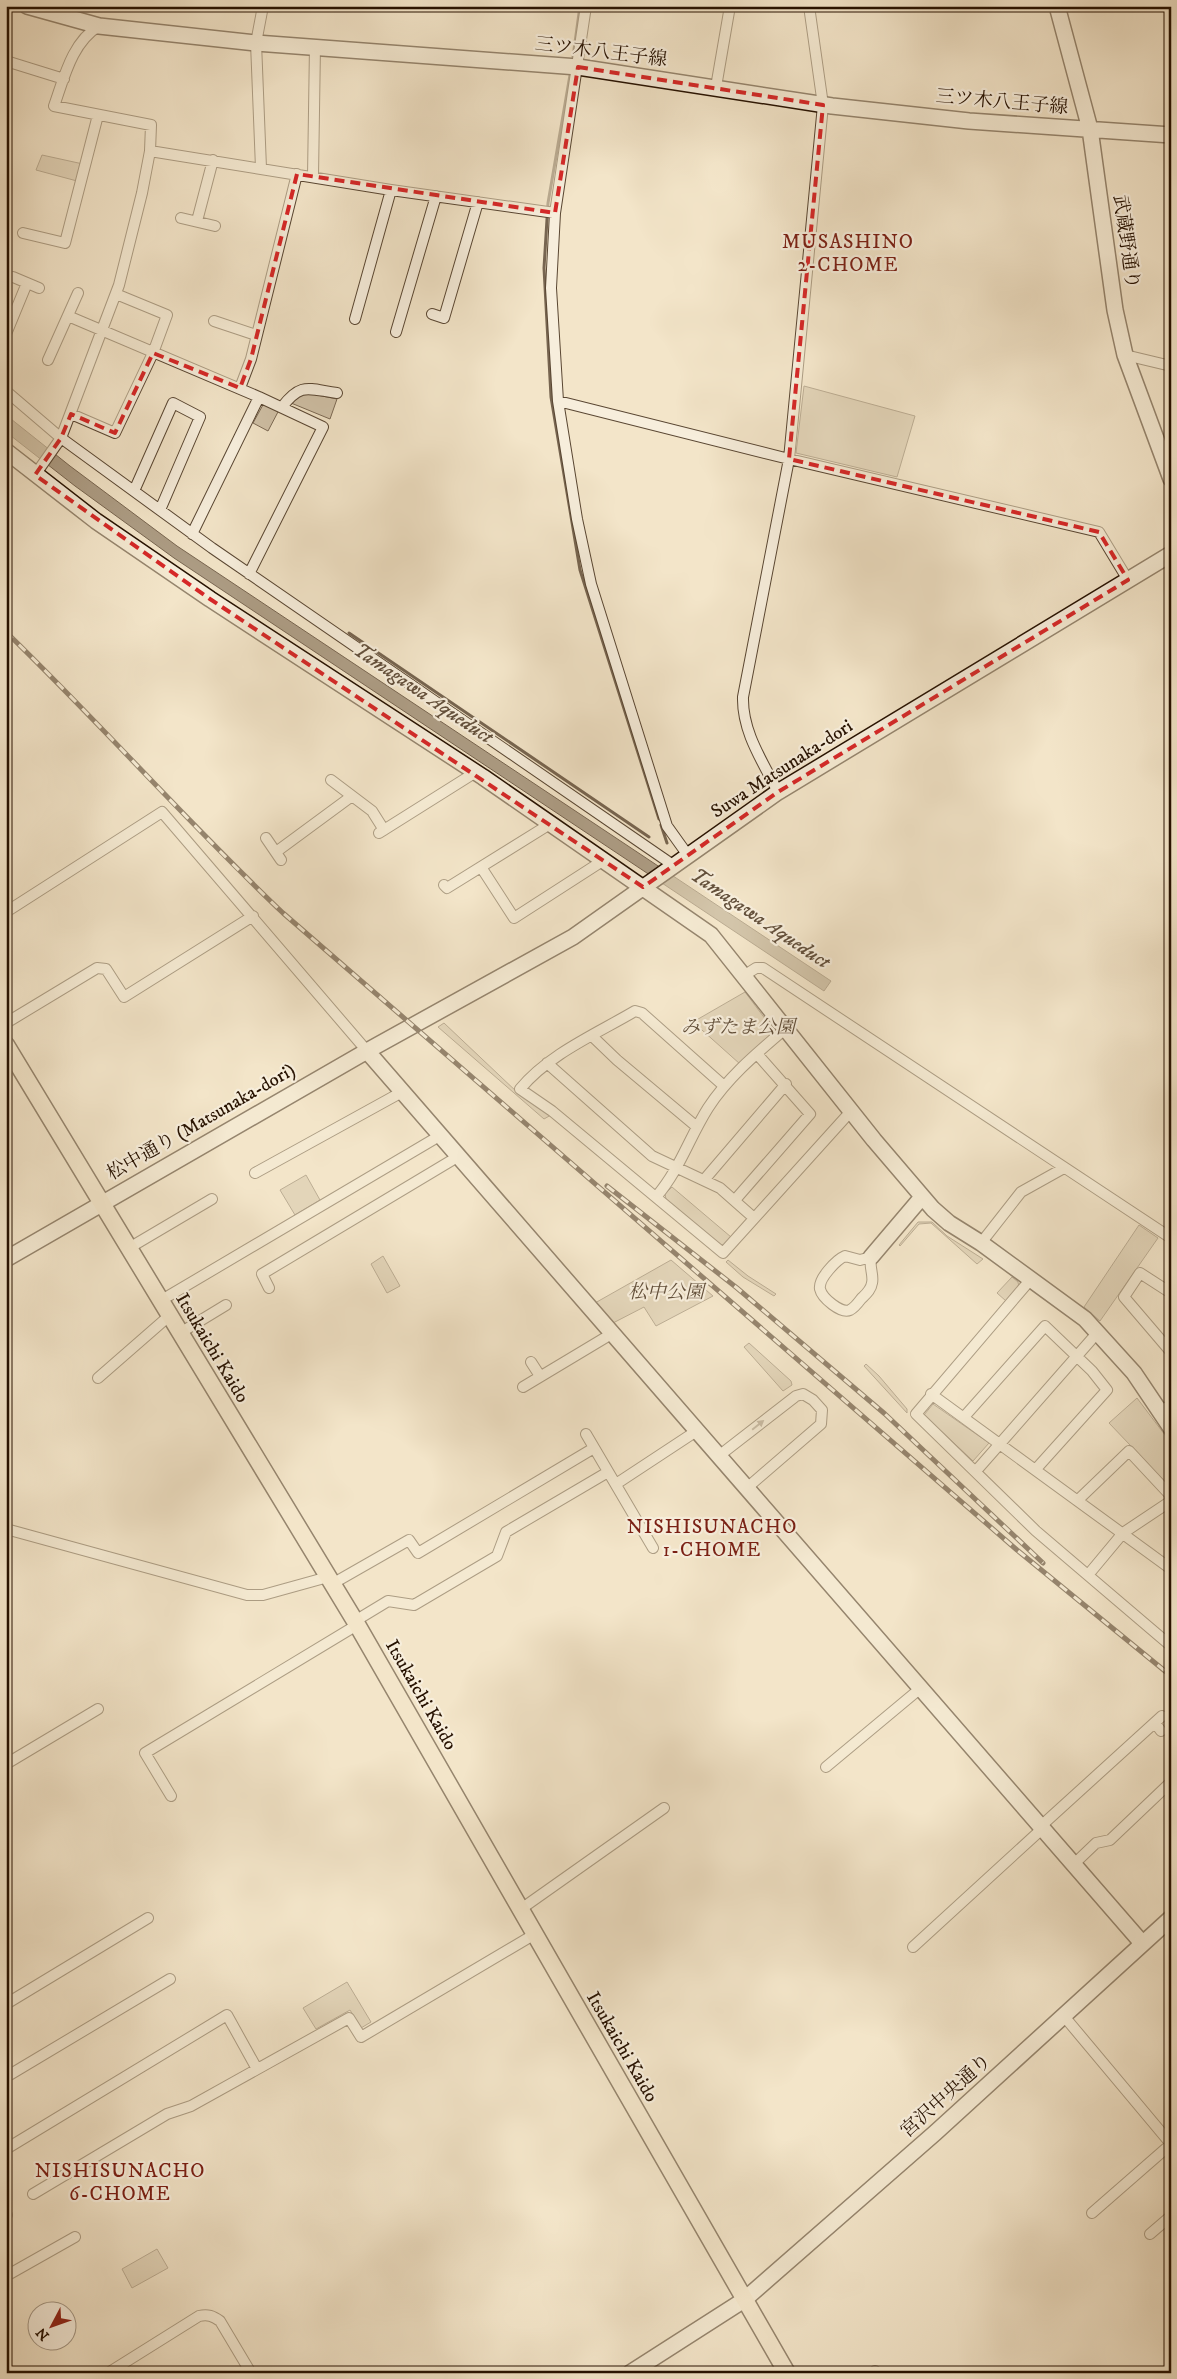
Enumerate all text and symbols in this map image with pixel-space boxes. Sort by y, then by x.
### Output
street label: 三ツ木八王子線 [534,32,668,72]
street label: 三ツ木八王子線 [935,85,1069,119]
street label: 武蔵野通り [1108,193,1144,291]
district label: MUSASHINO 2-CHOME [782,230,914,278]
water label: Tamagawa Aqueduct [349,638,499,751]
street label: Suwa Matsunaka-dori [707,715,857,823]
water label: Tamagawa Aqueduct [686,863,836,976]
park label: みずたま公園 [681,1016,798,1039]
street label: 松中通り (Matsunaka-dori) [103,1059,299,1185]
park label: 松中公園 [628,1281,707,1304]
street label: Itsukaichi Kaido [170,1289,254,1407]
one-way arrow [751,1419,764,1430]
district label: NISHISUNACHO 1-CHOME [627,1515,797,1563]
street label: Itsukaichi Kaido [380,1636,462,1754]
street label: Itsukaichi Kaido [581,1988,663,2106]
street label: 宮沢中央通り [896,2049,996,2143]
district label: NISHISUNACHO 6-CHOME [35,2159,205,2207]
north arrow [28,2302,78,2352]
text: N [32,2323,54,2344]

